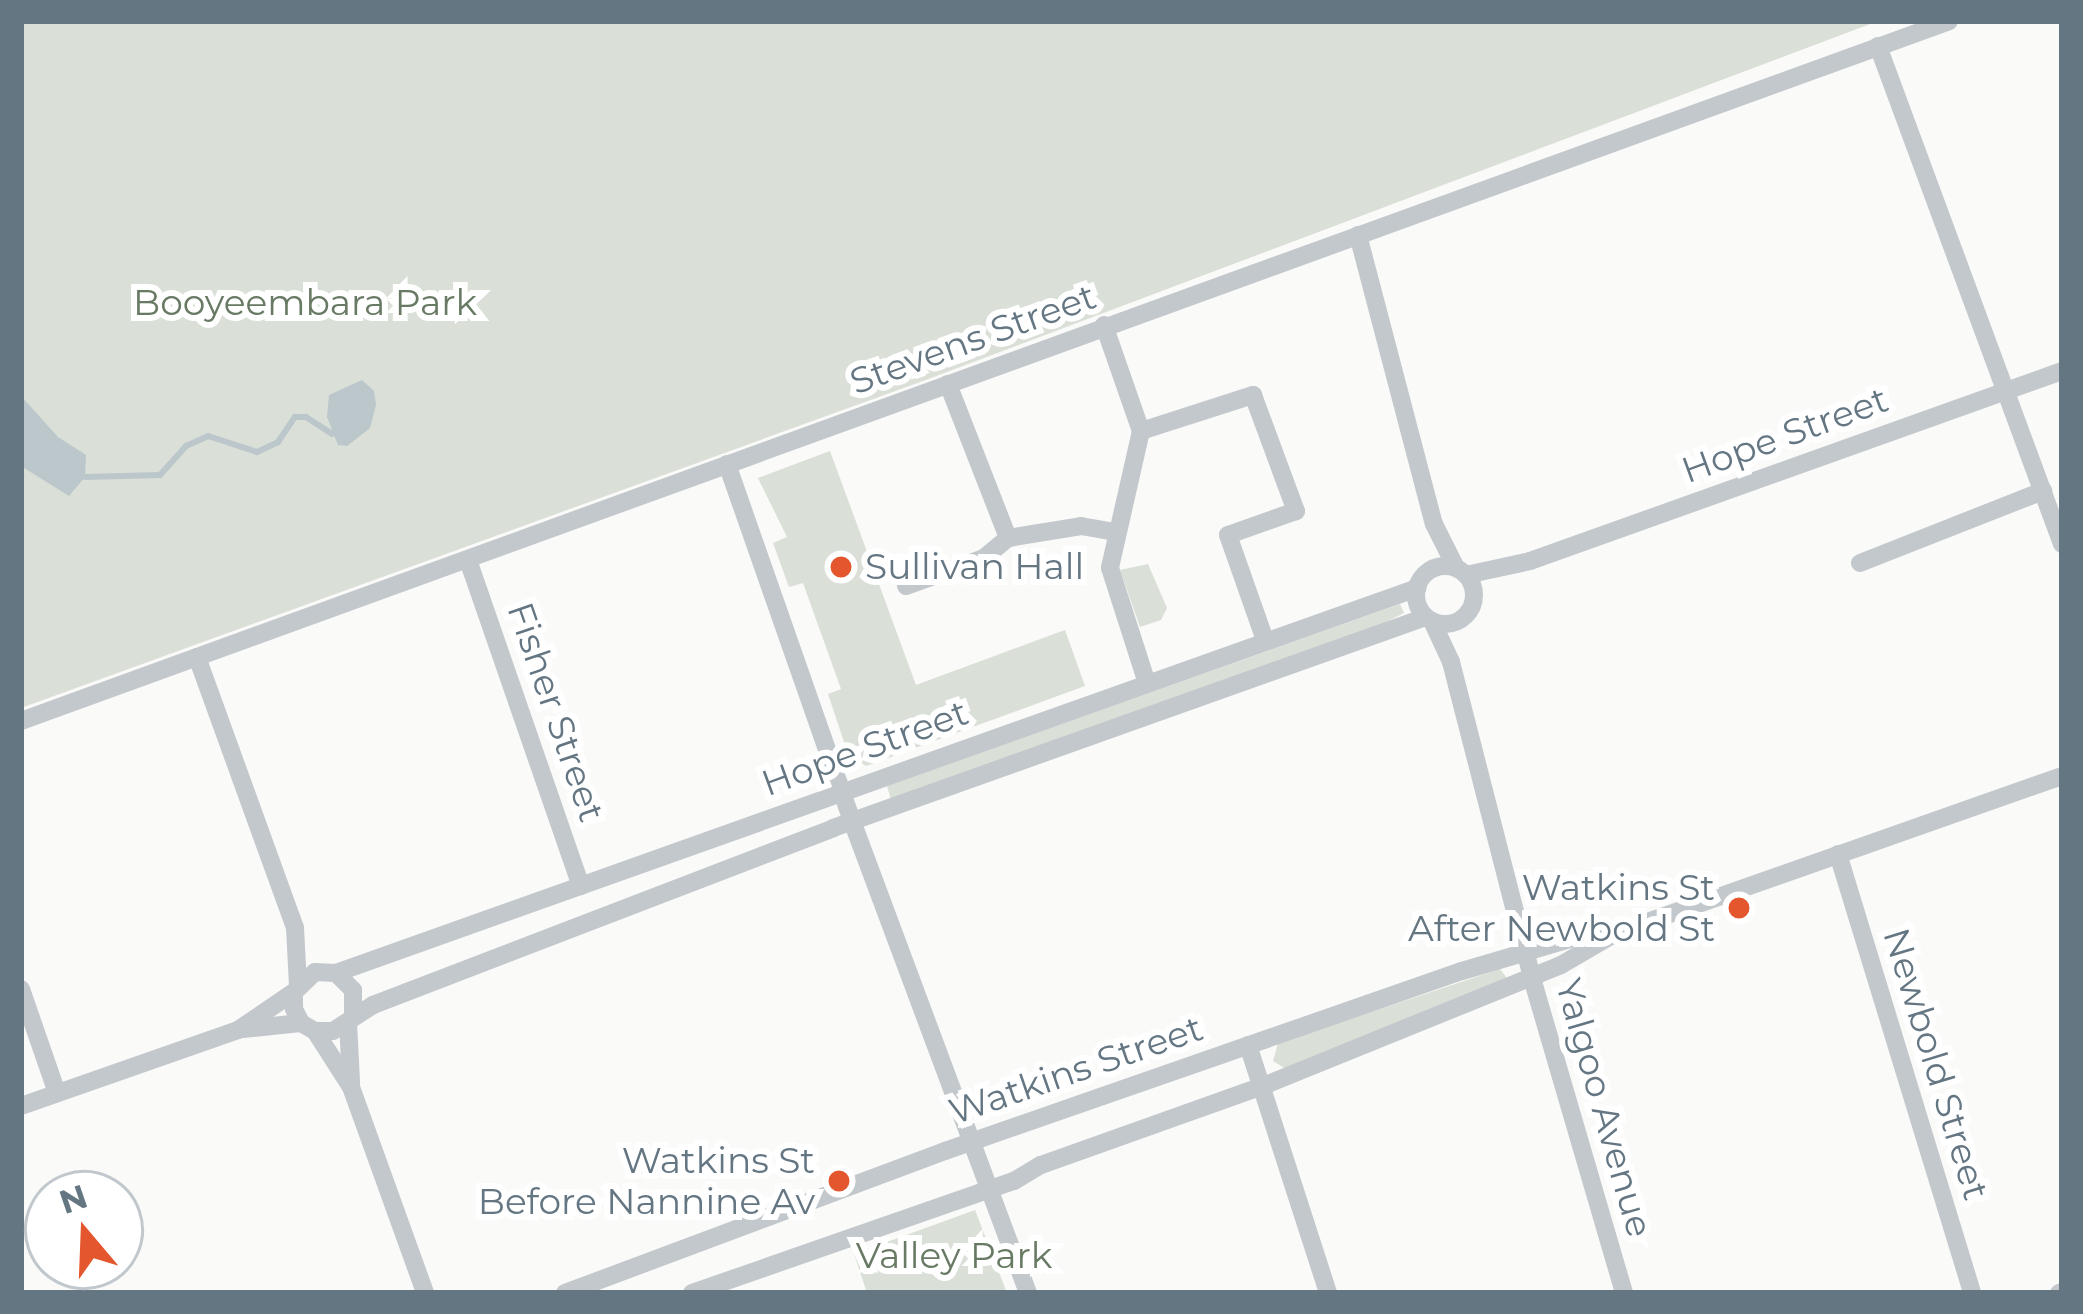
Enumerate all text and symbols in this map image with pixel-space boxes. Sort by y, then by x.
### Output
street label: Stevens Street [844,275,1102,403]
park label: Booyeembara Park [133,281,477,325]
street label: Hope Street [1676,378,1894,492]
place label: Sullivan Hall [865,545,1084,589]
marker: Sullivan Hall [828,554,854,580]
street label: Fisher Street [498,597,614,827]
street label: Hope Street [756,691,974,805]
place label: Watkins St After Newbold St [1408,865,1715,950]
marker: Watkins St After Newbold St [1726,895,1752,921]
street label: Newbold Street [1874,923,1998,1205]
street label: Yalgoo Avenue [1547,974,1661,1242]
street label: Watkins Street [944,1006,1208,1134]
place label: Watkins St Before Nannine Av [478,1138,815,1223]
marker: Watkins St Before Nannine Av [826,1168,852,1194]
north arrow [24,1170,144,1290]
text: N [54,1176,92,1222]
park label: Valley Park [856,1234,1052,1278]

